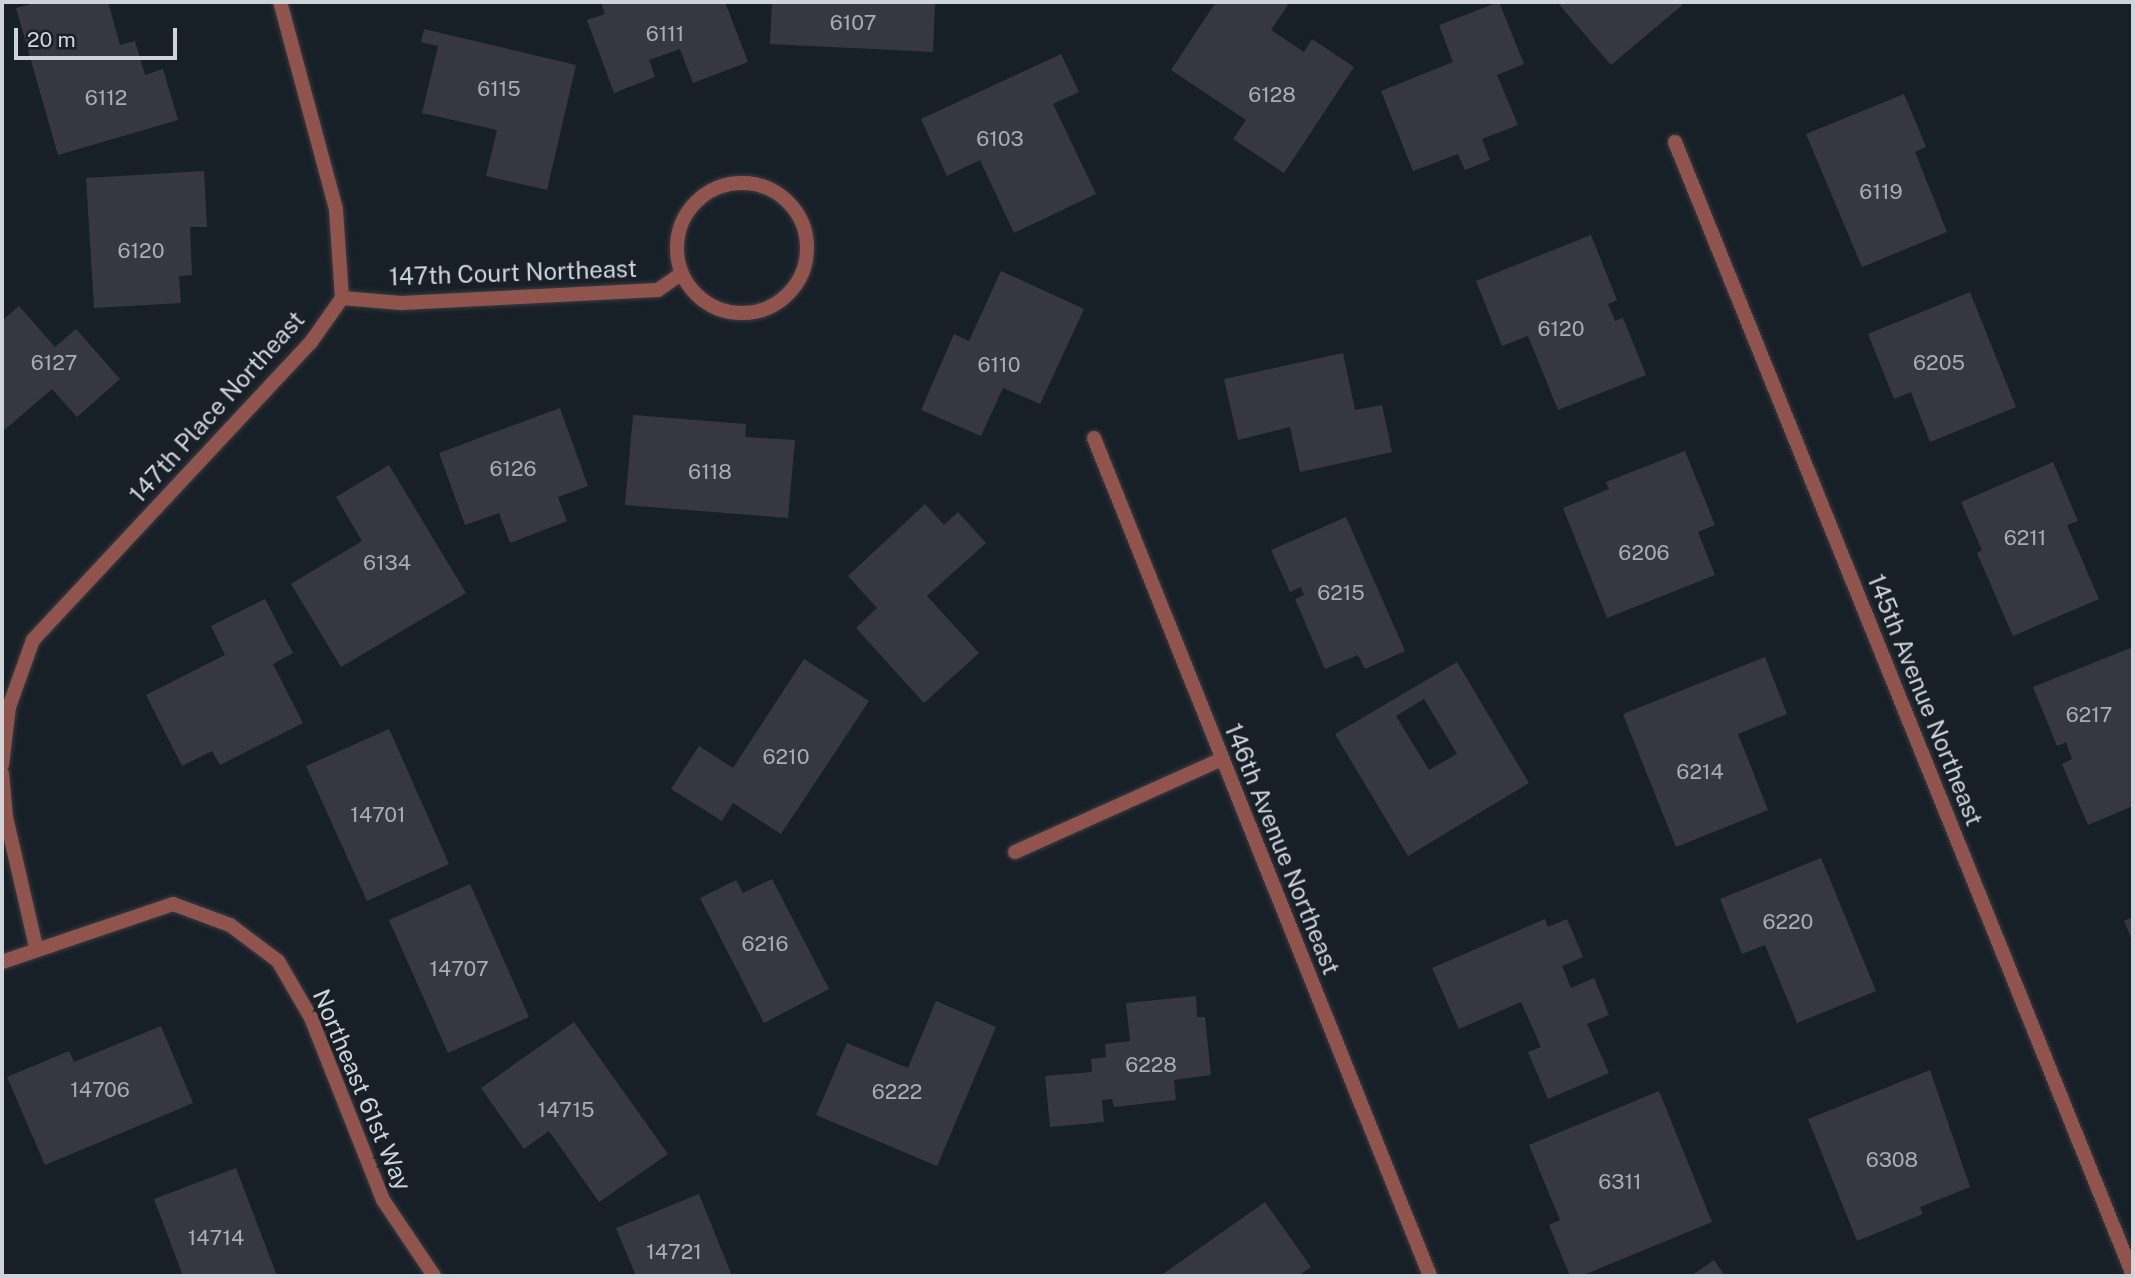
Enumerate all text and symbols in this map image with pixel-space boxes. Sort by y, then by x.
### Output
house number: 6107 [830,10,876,36]
scale bar [18,14,180,58]
house number: 6111 [646,21,684,47]
text: 20 m [27,27,76,52]
house number: 6115 [477,76,521,102]
house number: 6128 [1248,82,1296,108]
house number: 6112 [85,85,127,111]
house number: 6103 [976,126,1024,152]
house number: 6119 [1859,179,1903,205]
house number: 6120 [118,238,164,264]
street label: 147th Court Northeast [389,254,637,292]
street label: 147th Place Northeast [123,305,311,509]
house number: 6120 [1538,316,1584,342]
house number: 6127 [31,350,77,376]
house number: 6205 [1913,350,1965,376]
house number: 6110 [977,352,1021,378]
house number: 6126 [489,456,537,482]
house number: 6118 [688,459,732,485]
house number: 6211 [2004,525,2046,551]
house number: 6206 [1618,540,1670,566]
house number: 6134 [363,550,411,576]
street label: 145th Avenue Northeast [1861,570,1989,830]
house number: 6215 [1317,580,1365,606]
house number: 6217 [2066,702,2112,728]
street label: 146th Avenue Northeast [1218,719,1346,979]
house number: 6210 [763,744,809,770]
house number: 6214 [1676,759,1724,785]
house number: 14701 [350,802,406,828]
house number: 6220 [1763,909,1813,935]
house number: 6216 [741,931,789,957]
house number: 14707 [429,956,489,982]
street label: Northeast 61st Way [306,985,418,1195]
house number: 6228 [1125,1052,1177,1078]
house number: 14706 [70,1077,130,1103]
house number: 6222 [872,1079,922,1105]
house number: 14715 [538,1097,594,1123]
house number: 6308 [1866,1147,1918,1173]
house number: 6311 [1598,1169,1642,1195]
house number: 14714 [188,1225,244,1251]
house number: 14721 [646,1239,702,1265]

